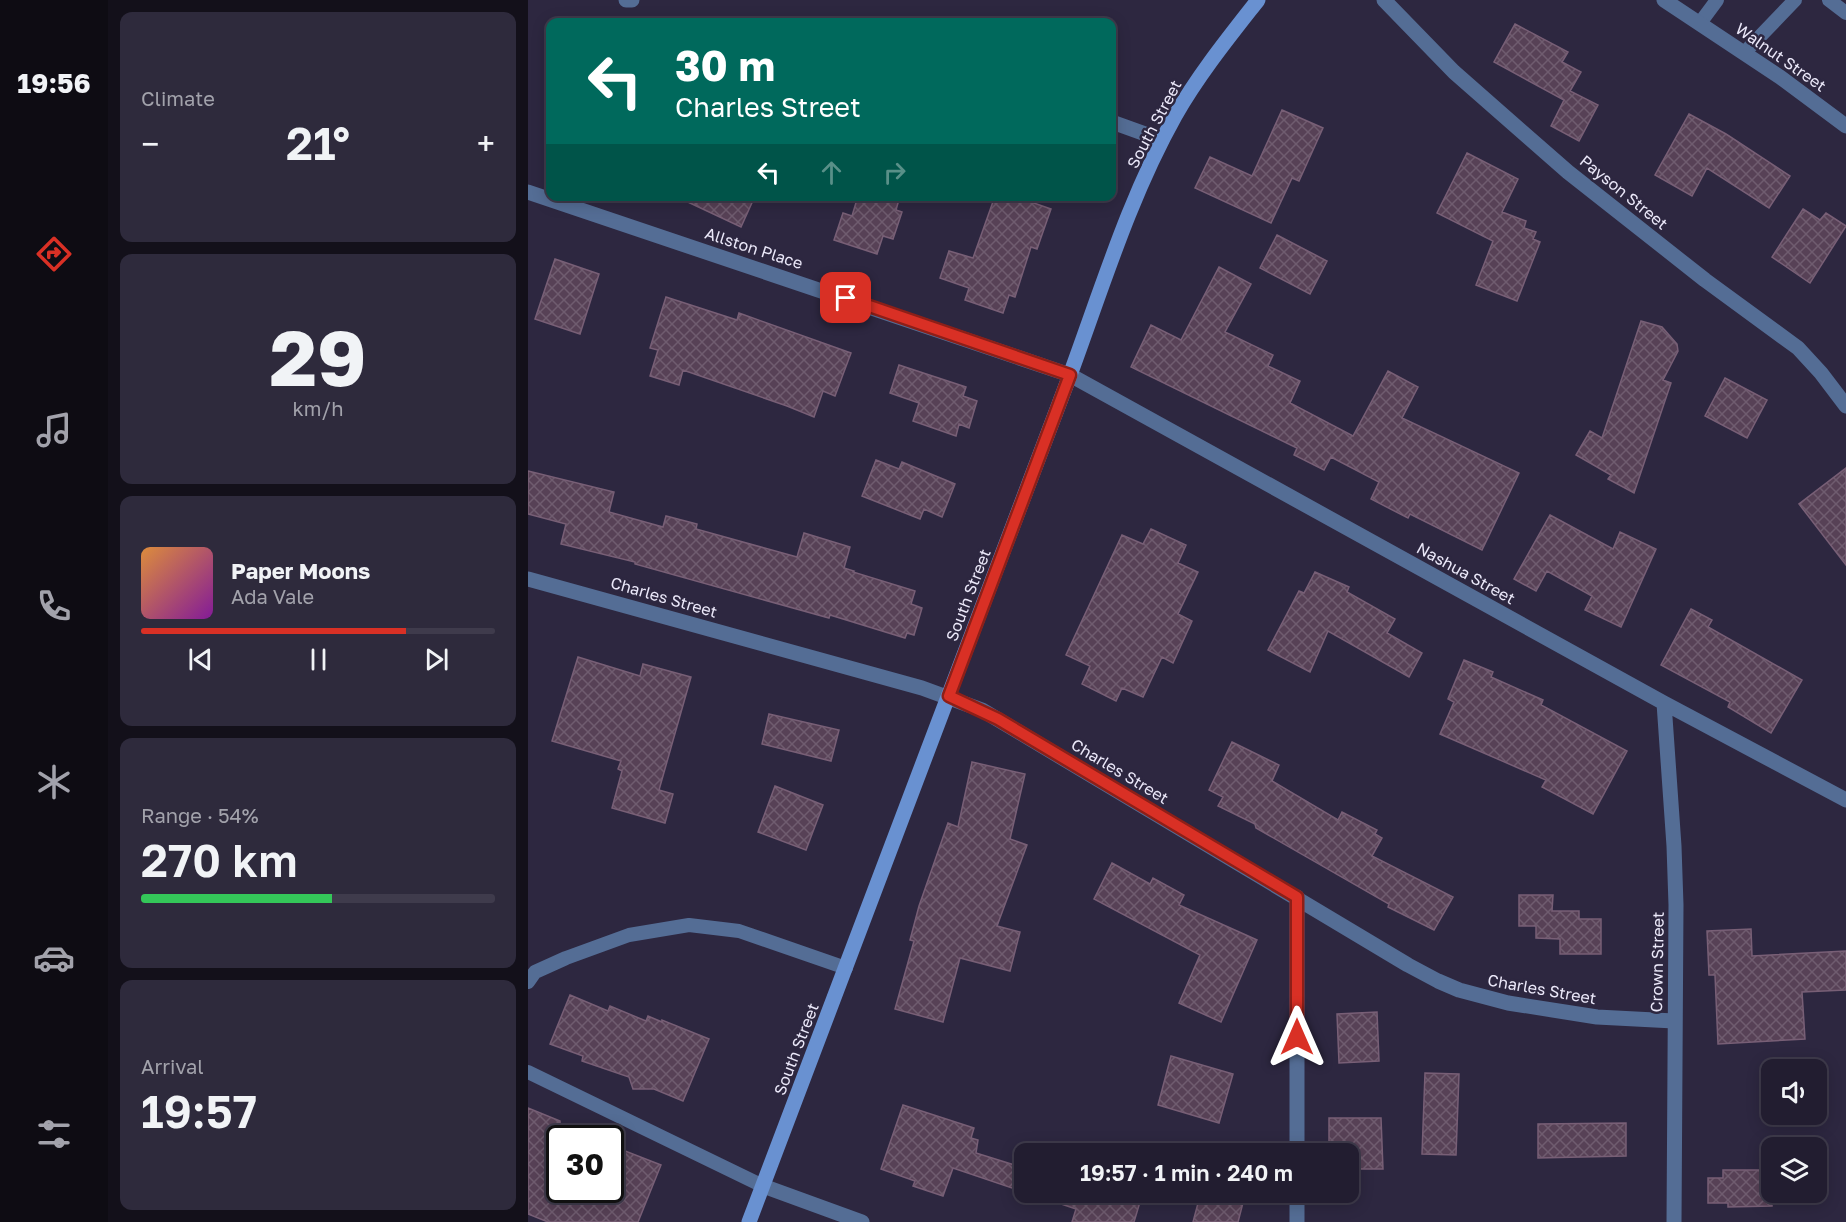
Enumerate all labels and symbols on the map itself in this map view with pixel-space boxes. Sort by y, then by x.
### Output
street label: Walnut Street [1732,18,1830,96]
street label: South Street [1122,76,1186,172]
street label: Payson Street [1576,150,1672,234]
street label: Allston Place [703,223,805,273]
pin [820,272,871,323]
street label: Nashua Street [1413,538,1519,608]
street label: South Street [941,546,995,644]
street label: Charles Street [608,572,720,622]
street label: Charles Street [1068,734,1172,808]
street label: Crown Street [1646,912,1668,1012]
street label: Charles Street [1486,970,1598,1008]
street label: South Street [769,1000,823,1098]
position arrow [1265,1005,1329,1069]
speed limit sign: 30 [546,1125,624,1203]

